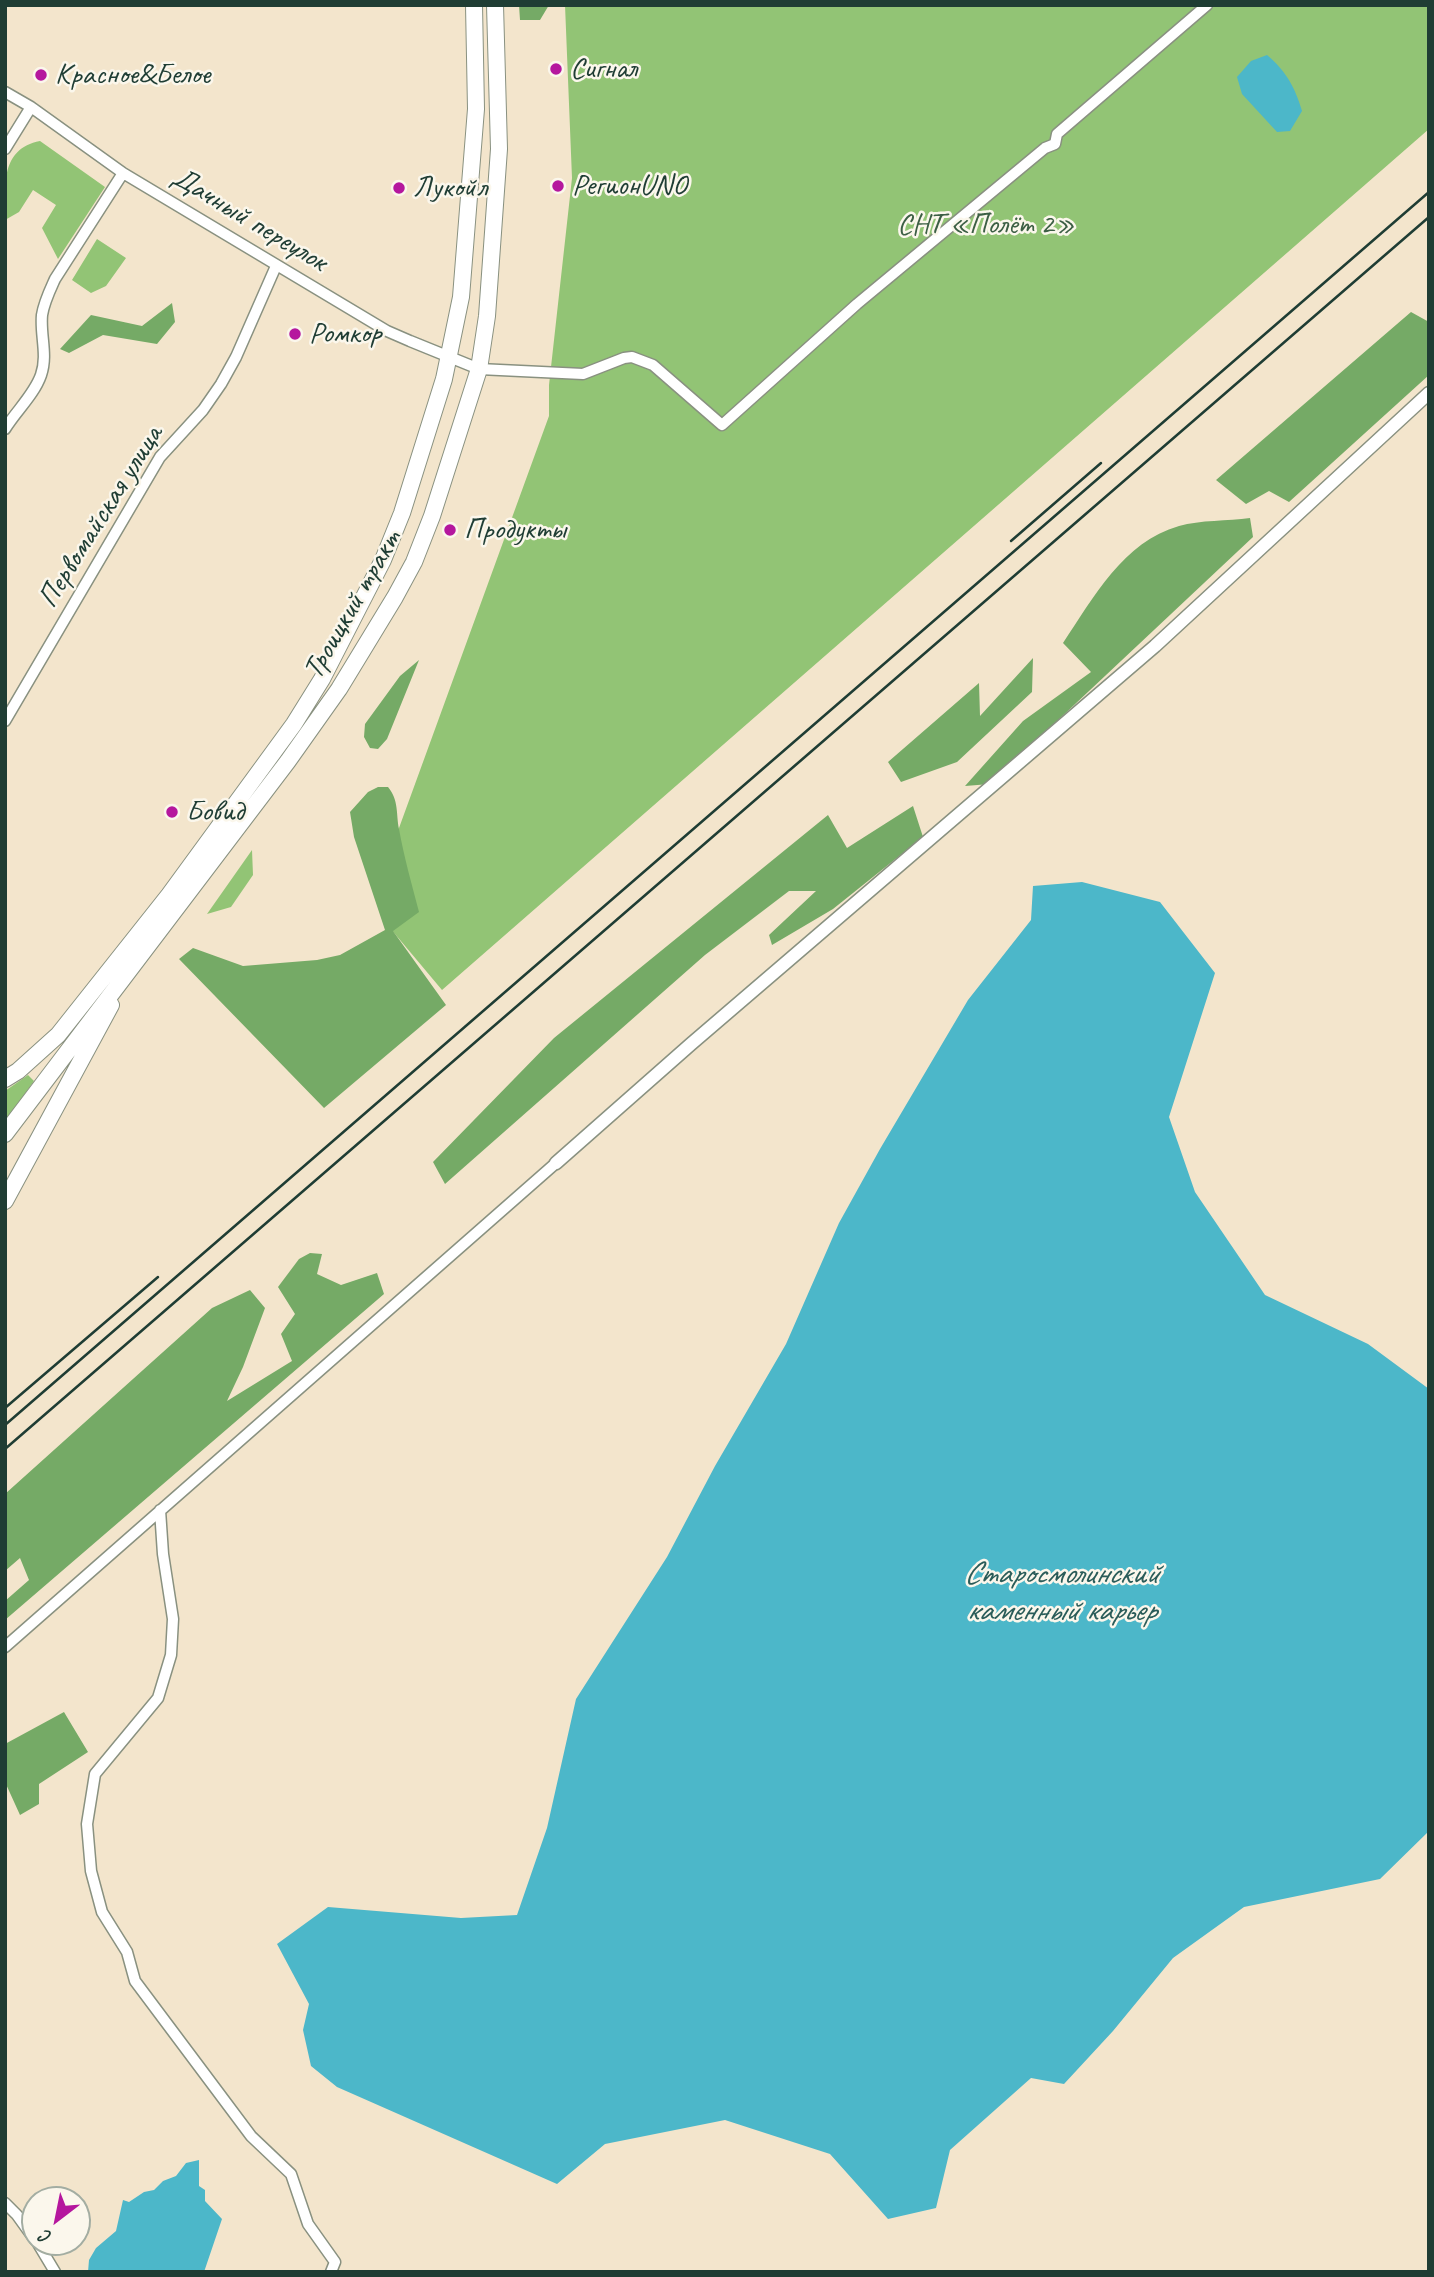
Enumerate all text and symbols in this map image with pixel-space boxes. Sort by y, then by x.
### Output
place label: Сигнал [570,51,637,87]
place label: Красное&Белое [55,57,210,93]
marker: Сигнал [548,61,564,77]
marker: Красное&Белое [33,67,49,83]
street label: Дачный переулок [165,160,333,280]
place label: РегионUNO [572,168,687,204]
place label: Лукойл [413,170,487,206]
marker: РегионUNO [550,178,566,194]
marker: Лукойл [391,180,407,196]
park label: СНТ «Полёт 2» [897,207,1075,243]
place label: Ромкор [309,316,381,352]
marker: Ромкор [287,326,303,342]
street label: Первомайская улица [31,419,171,615]
place label: Продукты [464,512,566,548]
marker: Продукты [442,522,458,538]
street label: Троицкий тракт [296,525,410,685]
place label: Бовид [186,794,244,830]
marker: Бовид [164,804,180,820]
water label: Старосмолинский каменный карьер [964,1556,1158,1631]
north arrow [21,2186,91,2256]
text: С [36,2224,56,2250]

